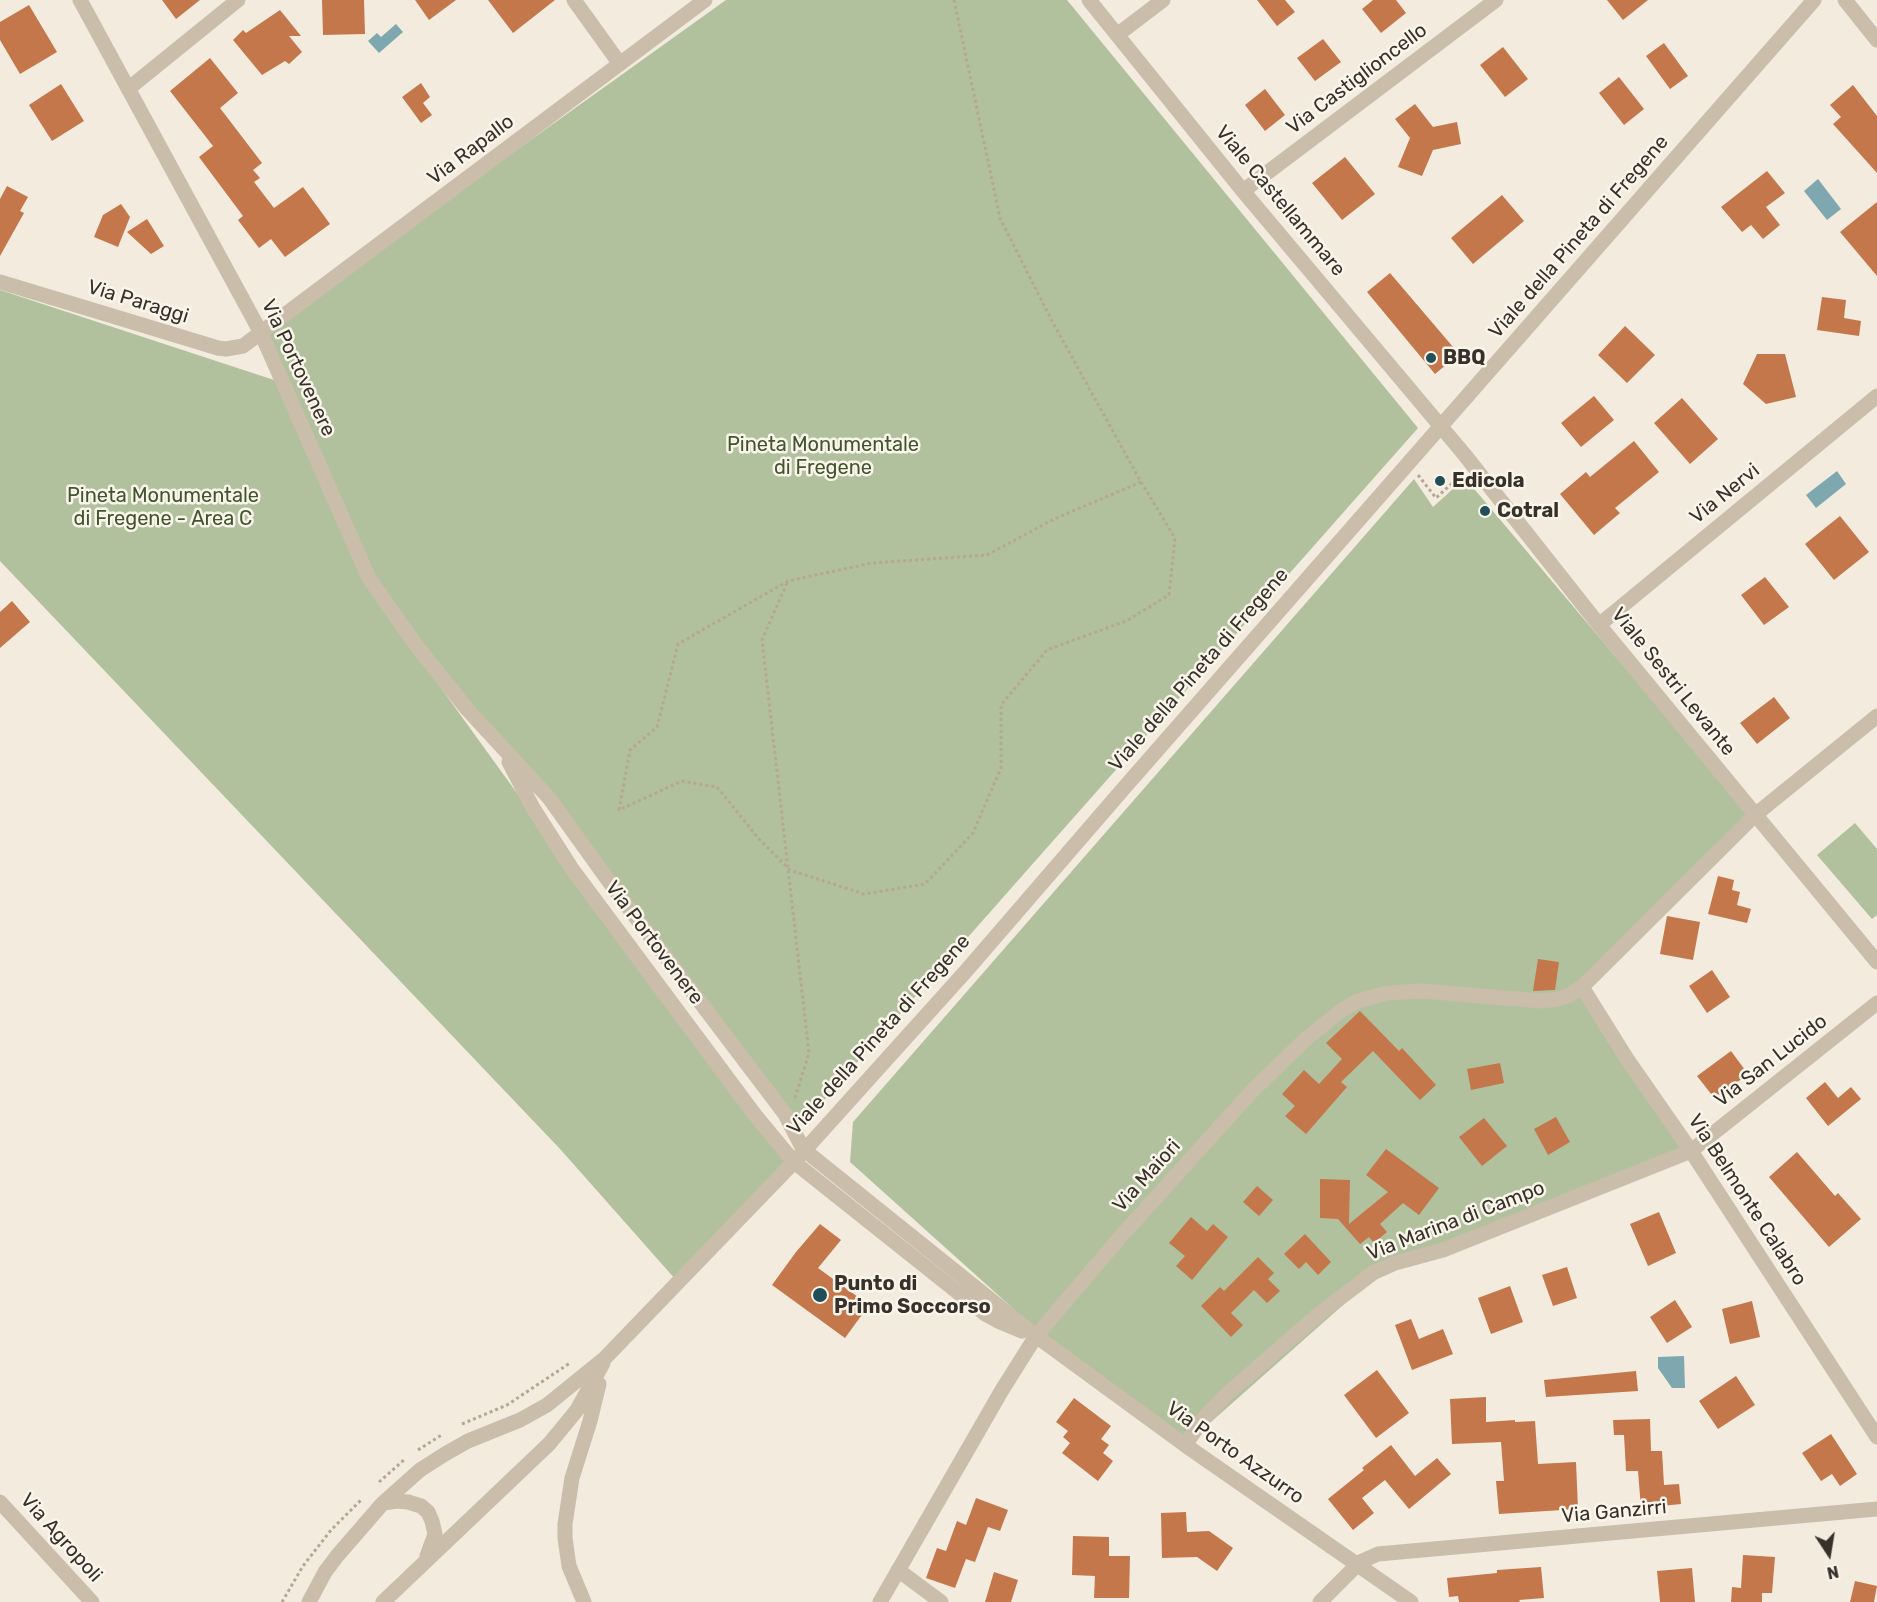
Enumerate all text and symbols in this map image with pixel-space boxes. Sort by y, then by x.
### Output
street label: Via Castiglioncello [1282,18,1432,140]
street label: Via Rapallo [423,110,519,190]
street label: Viale Castellammare [1210,121,1350,281]
street label: Viale della Pineta di Fregene [1484,130,1674,344]
street label: Via Paraggi [84,275,192,329]
street label: Via Portovenere [256,296,340,440]
place label: BBQ [1443,346,1485,370]
marker: BBQ [1424,351,1438,365]
park label: Pineta Monumentale di Fregene [727,433,919,480]
street label: Via Nervi [1685,459,1765,529]
place label: Edicola [1452,469,1525,493]
marker: Edicola [1433,474,1447,488]
park label: Pineta Monumentale di Fregene - Area C [67,484,259,531]
place label: Cotral [1497,499,1559,523]
marker: Cotral [1478,504,1492,518]
street label: Viale della Pineta di Fregene [1104,563,1294,777]
street label: Viale Sestri Levante [1606,603,1740,761]
street label: Via Portovenere [600,877,708,1009]
street label: Viale della Pineta di Fregene [783,930,975,1140]
street label: Via San Lucido [1710,1010,1832,1112]
street label: Via Belmonte Calabro [1683,1110,1811,1290]
street label: Via Maiori [1108,1135,1186,1217]
street label: Via Marina di Campo [1364,1176,1548,1266]
place label: Punto di Primo Soccorso [834,1272,991,1319]
marker: Punto di Primo Soccorso [811,1286,829,1304]
street label: Via Porto Azzurro [1162,1397,1308,1509]
street label: Via Agropoli [15,1489,107,1587]
street label: Via Ganzirri [1560,1495,1668,1529]
north arrow [1799,1524,1859,1584]
text: N [1825,1562,1840,1583]

